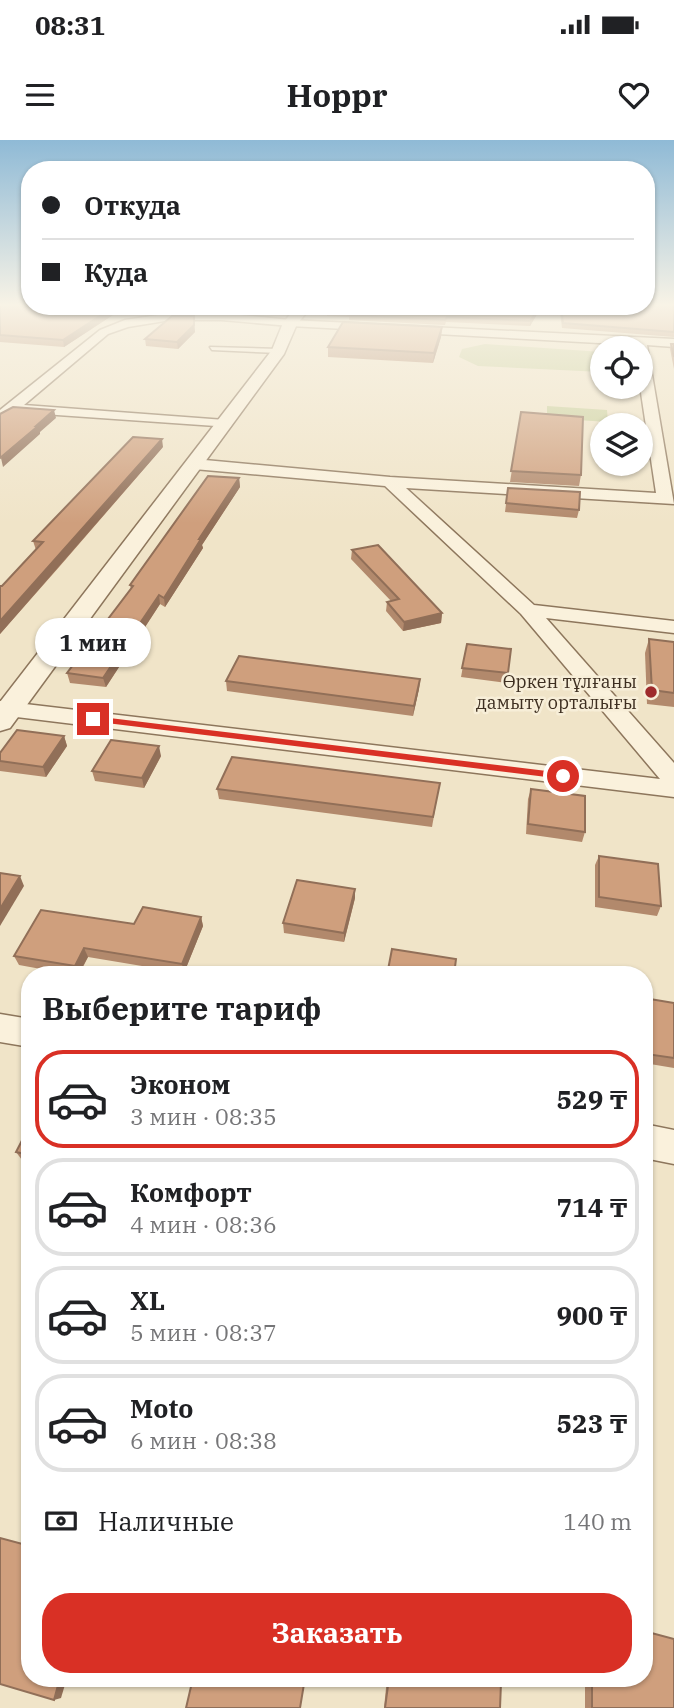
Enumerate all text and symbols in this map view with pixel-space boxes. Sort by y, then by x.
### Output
text: 08:31 [35,8,105,42]
text: Hoppr [287,74,387,116]
icon: menu [21,76,59,114]
icon: heart [615,76,653,114]
text: Откуда [84,188,181,222]
text: Куда [84,255,148,289]
map controls [590,336,653,476]
button: locate [590,336,653,399]
button: layers [590,413,653,476]
callout: 1 мин [35,617,151,666]
text: 1 мин [59,627,127,657]
place label: Өркен тұлғаны дамыту орталығы [476,670,637,714]
marker: Өркен тұлғаны дамыту орталығы [643,684,659,700]
route end [77,703,109,735]
route start [547,760,579,792]
text: Выберите тариф [42,987,322,1029]
text: Эконом [130,1067,231,1101]
icon: car [46,1068,109,1131]
text: 529 ₸ [556,1082,628,1116]
text: 3 мин · 08:35 [130,1101,277,1131]
text: Комфорт [130,1175,252,1209]
icon: car [46,1176,109,1239]
text: 714 ₸ [556,1190,628,1224]
text: 4 мин · 08:36 [130,1209,277,1239]
text: XL [130,1283,165,1317]
icon: car [46,1284,109,1347]
text: 900 ₸ [556,1298,628,1332]
text: 5 мин · 08:37 [130,1317,277,1347]
text: Moto [130,1391,193,1425]
icon: car [46,1392,109,1455]
text: 523 ₸ [556,1406,628,1440]
text: 6 мин · 08:38 [130,1425,277,1455]
icon: cash [42,1502,80,1540]
text: Наличные [98,1504,234,1538]
text: 140 m [563,1506,632,1536]
button: Заказать [42,1593,632,1673]

